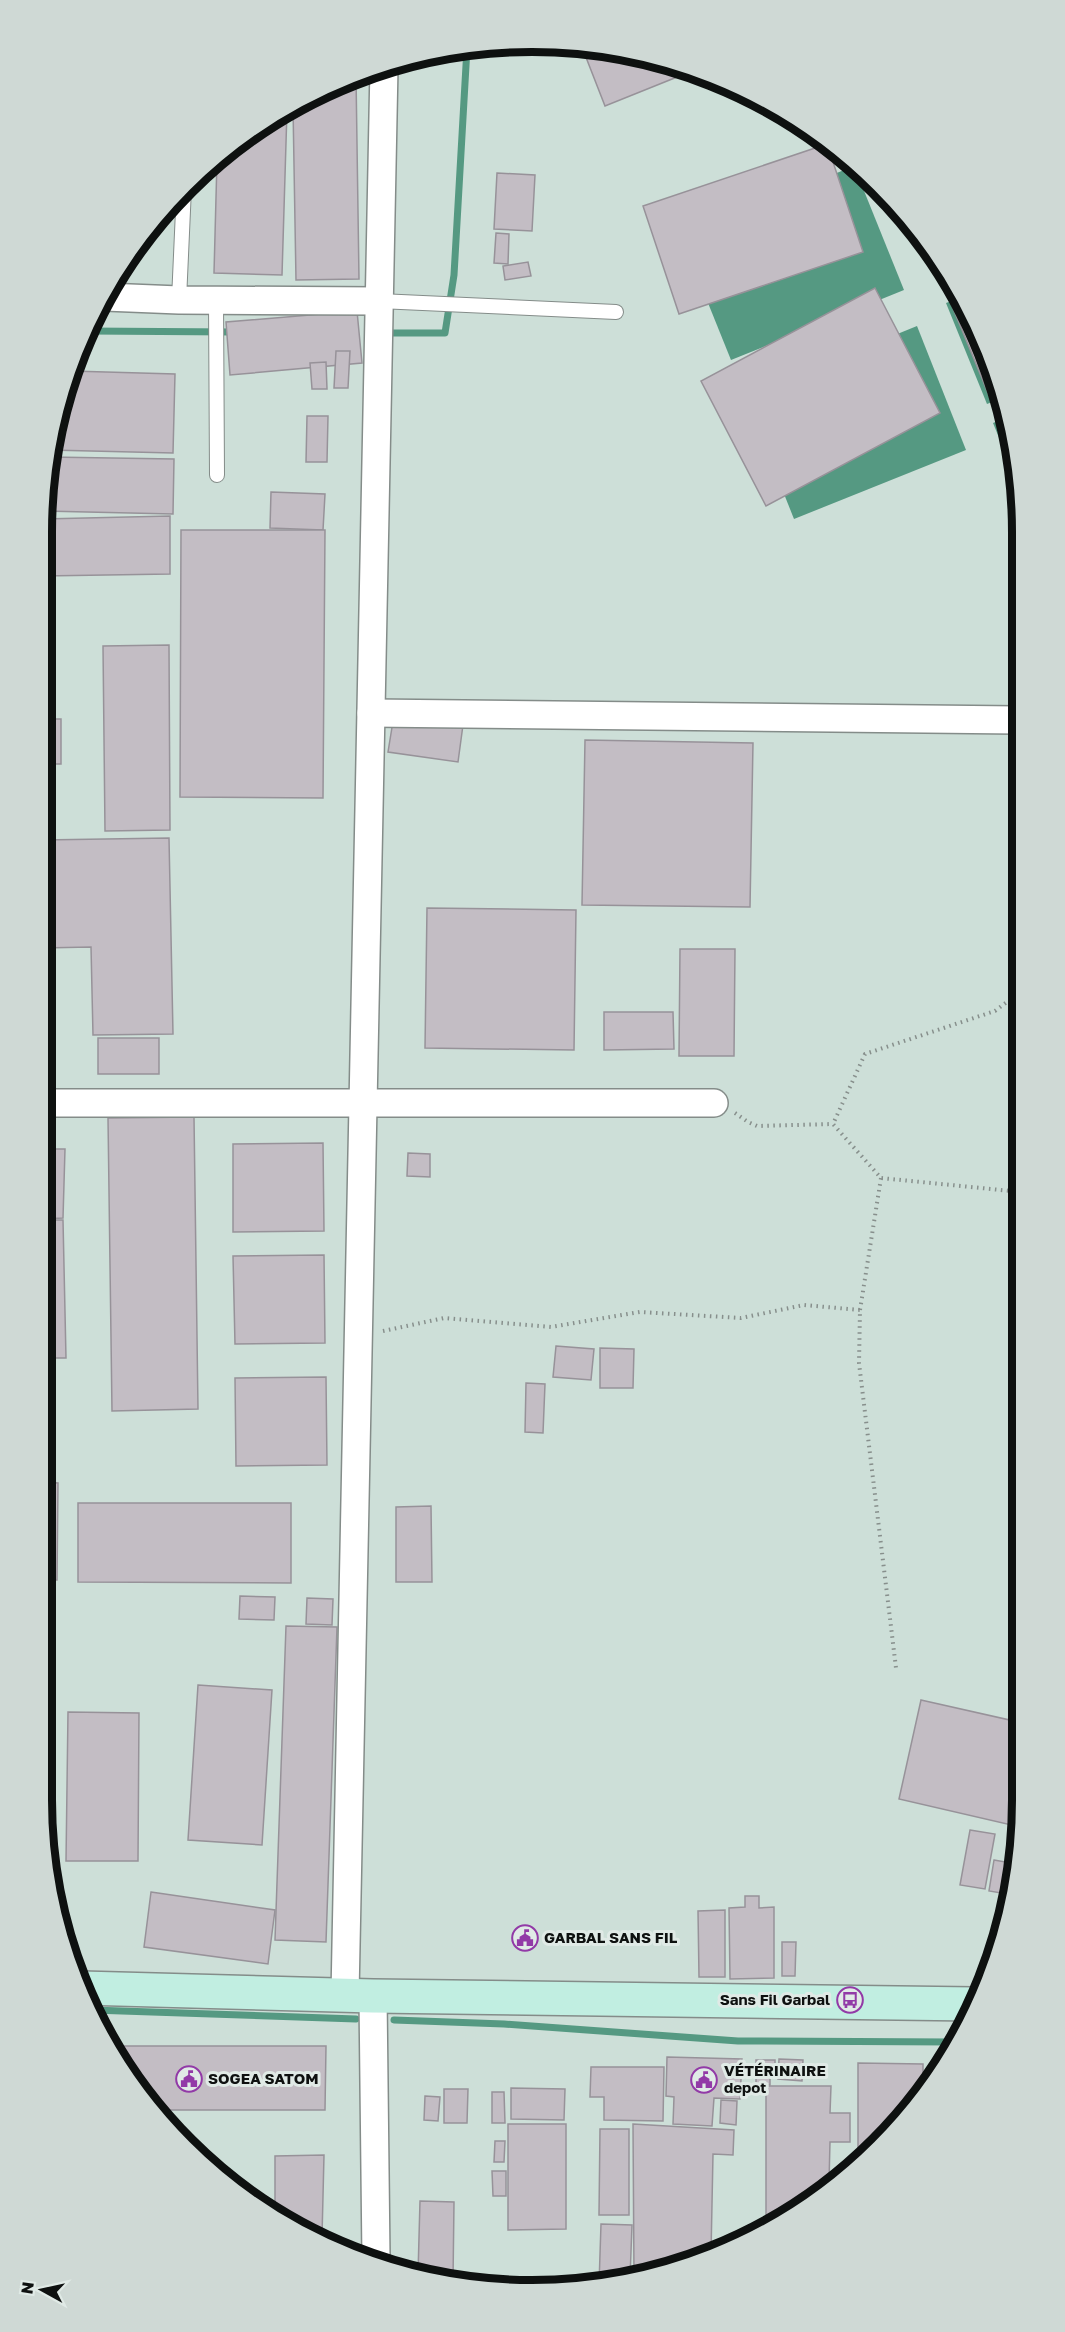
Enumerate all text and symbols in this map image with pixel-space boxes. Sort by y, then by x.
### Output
public building icon: GARBAL SANS FIL [510,1923,540,1953]
place label: GARBAL SANS FIL [544,1928,678,1946]
bus stop icon: Sans Fil Garbal [835,1985,865,2015]
place label: Sans Fil Garbal [720,1990,830,2008]
place label: VÉTÉRINAIRE depot [724,2061,826,2096]
public building icon: SOGEA SATOM [174,2064,204,2094]
public building icon: VÉTÉRINAIRE depot [689,2065,719,2095]
place label: SOGEA SATOM [208,2069,319,2087]
north arrow [12,2260,72,2320]
text: N [16,2280,38,2295]

